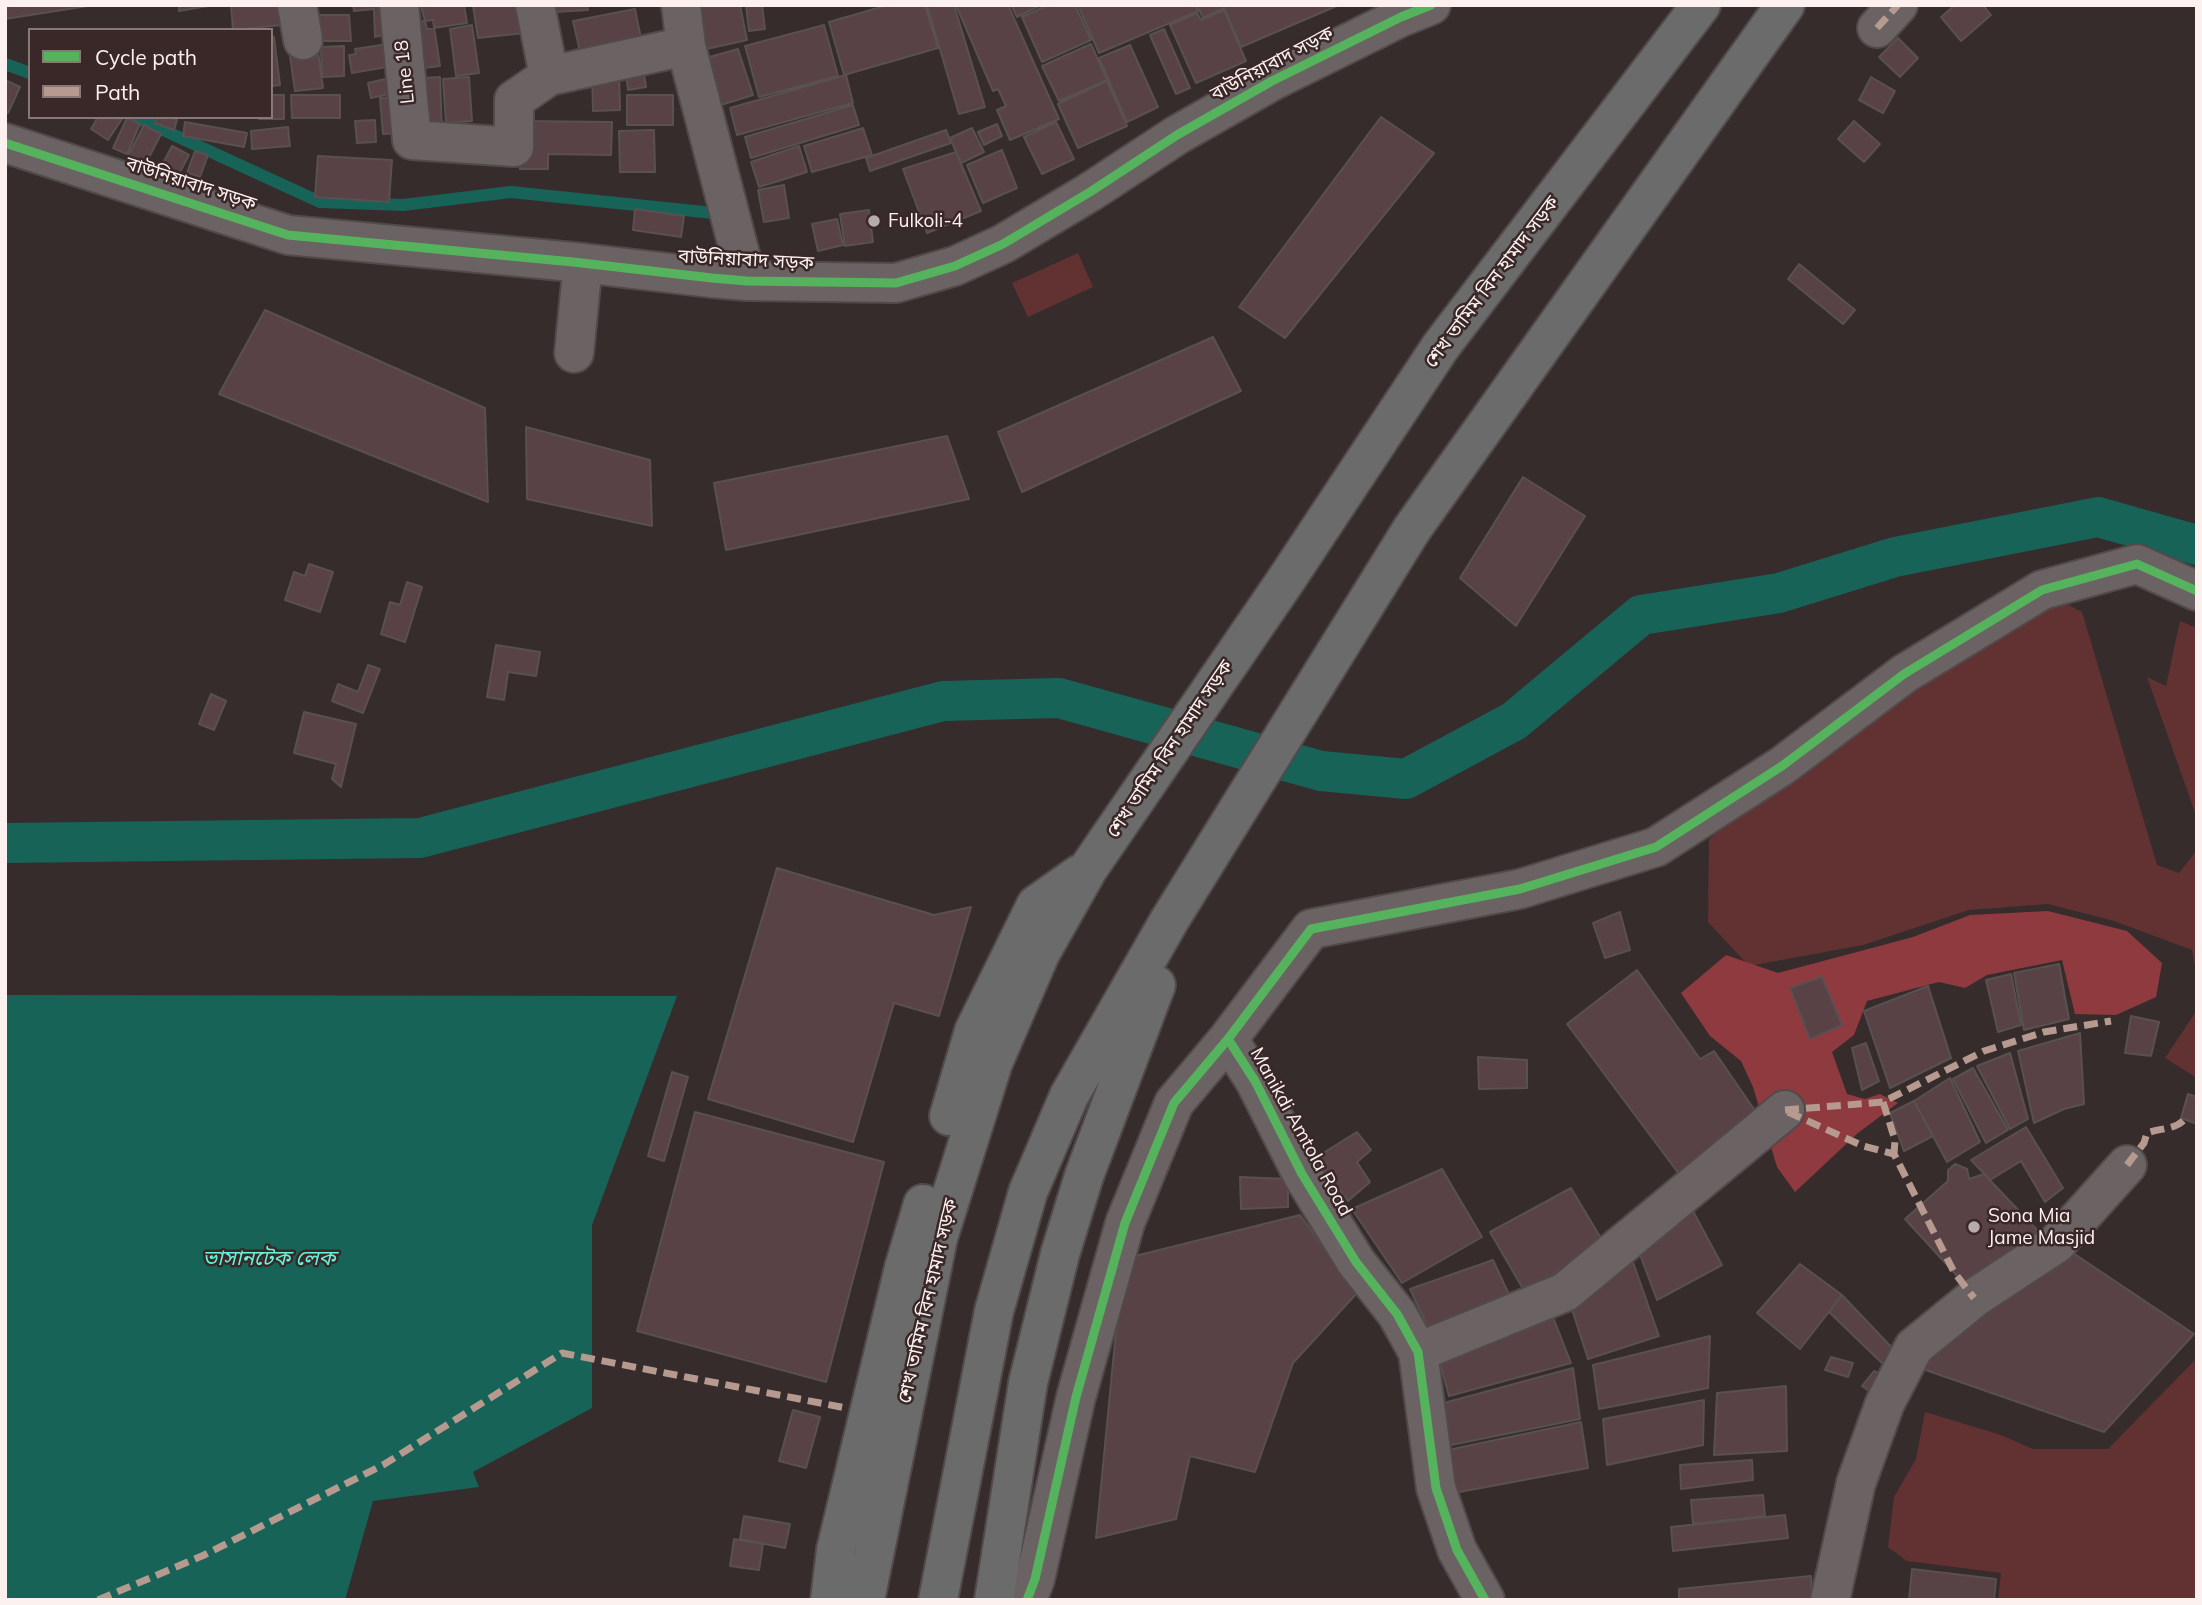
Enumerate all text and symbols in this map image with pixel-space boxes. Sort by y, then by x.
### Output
street label: বাউনিয়াবাদ সড়ক [1207,22,1337,106]
legend [28,28,273,119]
street label: Line 18 [390,39,420,105]
text: Cycle path [95,44,197,70]
text: Path [95,79,140,105]
street label: বাউনিয়াবাদ সড়ক [123,152,259,216]
street label: শেখ তামিম বিন হামাদ সড়ক [1420,192,1564,372]
place label: Fulkoli-4 [888,210,963,232]
marker: Fulkoli-4 [866,213,882,229]
street label: বাউনিয়াবাদ সড়ক [678,245,814,275]
street label: শেখ তামিম বিন হামাদ সড়ক [1102,656,1238,842]
street label: Manikdi Amtola Road [1245,1044,1357,1220]
street label: শেখ তামিম বিন হামাদ সড়ক [893,1197,963,1405]
place label: Sona Mia Jame Masjid [1988,1205,2095,1249]
marker: Sona Mia Jame Masjid [1966,1219,1982,1235]
water label: ভাসানটেক লেক [203,1246,335,1272]

